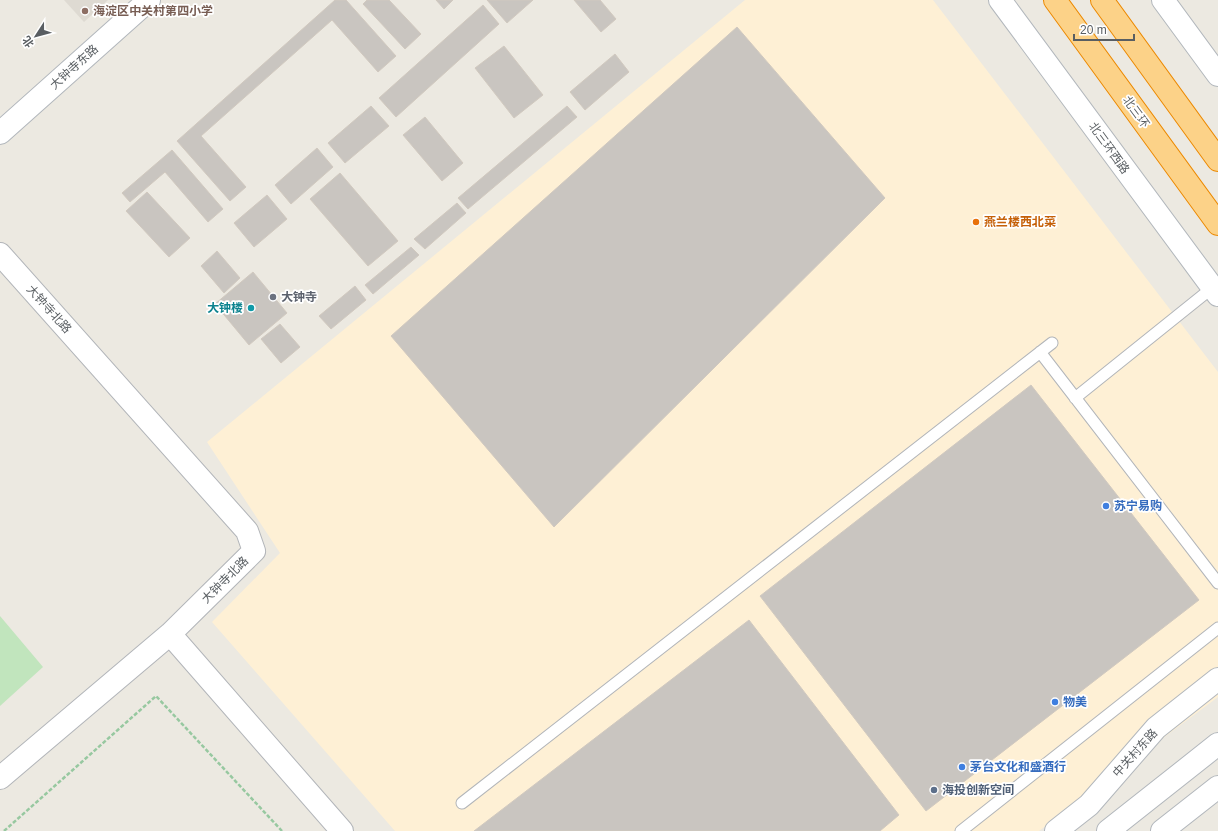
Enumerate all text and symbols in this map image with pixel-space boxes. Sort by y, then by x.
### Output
place label: 海淀区中关村第四小学 [93,4,213,18]
marker: 海淀区中关村第四小学 [80,6,90,16]
north arrow [16,16,56,56]
scale bar [1074,16,1134,42]
text: 20 m [1080,23,1107,37]
text: 北 [20,34,36,50]
street label: 大钟寺东路 [47,42,101,92]
street label: 北三环 [1120,93,1152,131]
street label: 北三环西路 [1086,120,1132,176]
place label: 燕兰楼西北菜 [984,215,1056,229]
marker: 燕兰楼西北菜 [971,217,981,227]
street label: 大钟寺北路 [24,282,74,336]
place label: 大钟寺 [281,290,317,304]
marker: 大钟寺 [268,292,278,302]
place label: 大钟楼 [207,301,243,315]
marker: 大钟楼 [246,303,256,313]
place label: 苏宁易购 [1114,499,1162,513]
marker: 苏宁易购 [1101,501,1111,511]
street label: 大钟寺北路 [199,554,251,606]
place label: 物美 [1063,695,1087,709]
marker: 物美 [1050,697,1060,707]
street label: 中关村东路 [1110,726,1160,780]
place label: 茅台文化和盛酒行 [970,760,1066,774]
marker: 茅台文化和盛酒行 [957,762,967,772]
place label: 海投创新空间 [942,783,1014,797]
marker: 海投创新空间 [929,785,939,795]

